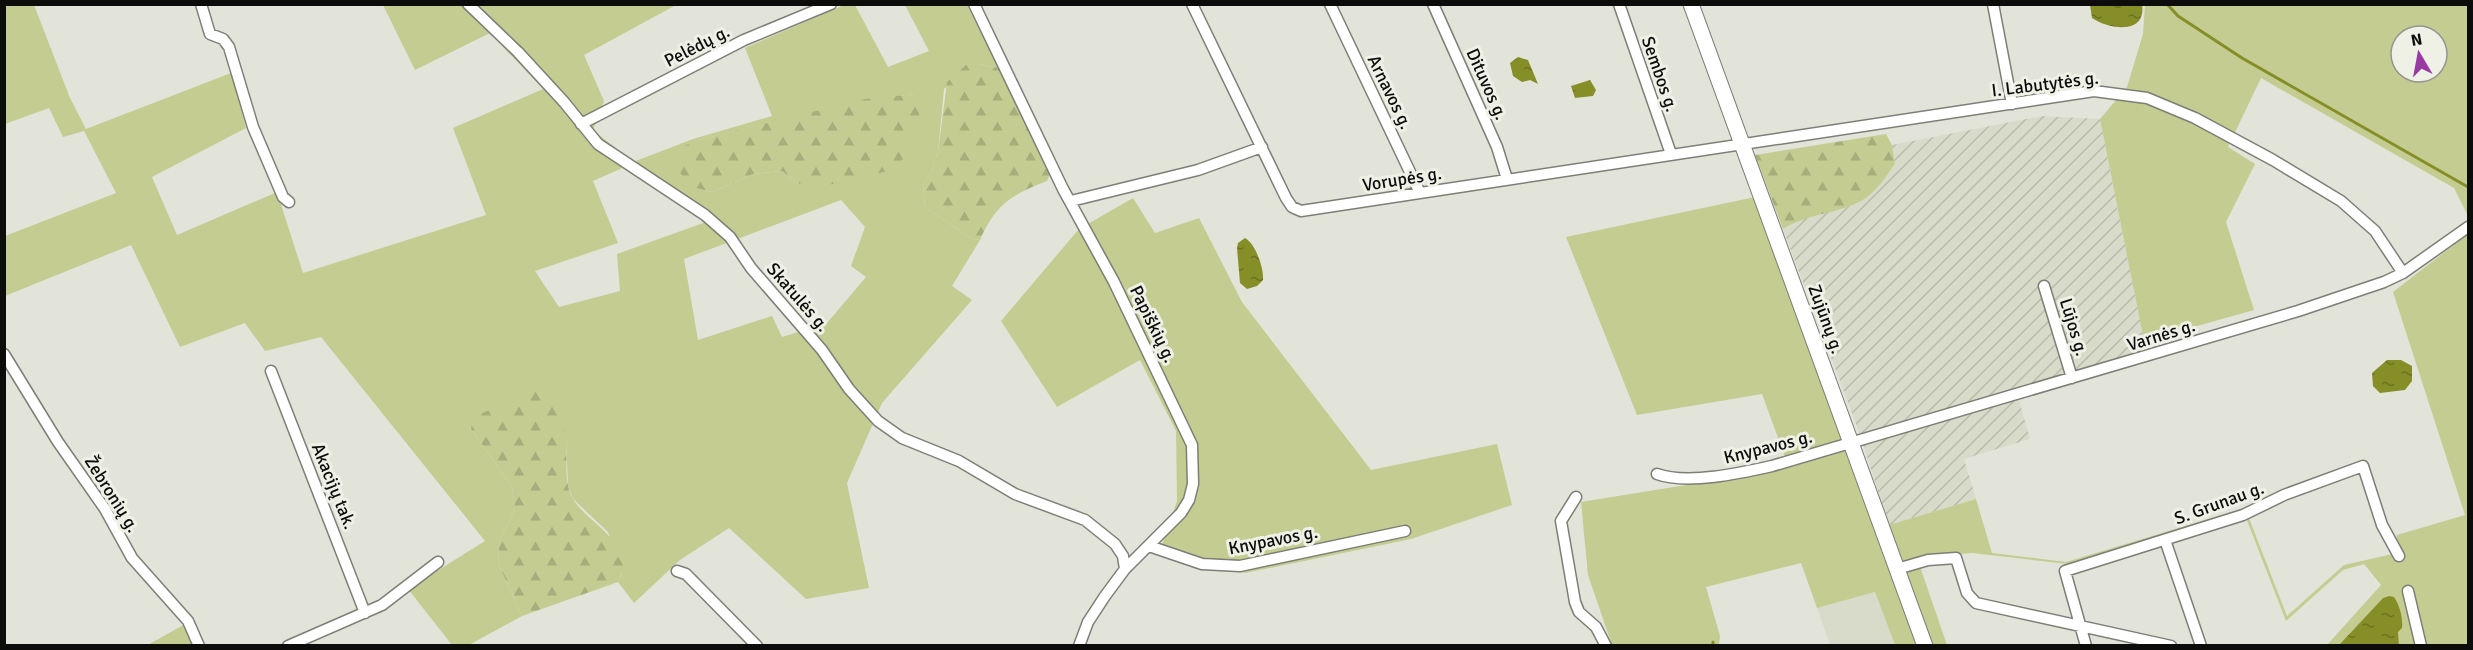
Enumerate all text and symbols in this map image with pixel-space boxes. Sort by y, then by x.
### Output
street label: Pelėdų g. [661,20,733,72]
north arrow [2389,24,2449,84]
text: N [2409,29,2424,51]
street label: Sembos g. [1637,33,1683,115]
street label: Dituvos g. [1461,45,1513,123]
street label: Arnavos g. [1363,51,1417,133]
street label: I. Labutytės g. [1990,67,2100,101]
street label: Vorupės g. [1361,162,1443,196]
street label: Skatulės g. [762,258,834,336]
street label: Zujūnų g. [1803,281,1849,357]
street label: Papiškių g. [1125,282,1181,366]
street label: Lūjos g. [2055,295,2093,359]
street label: Varnės g. [2124,314,2198,356]
street label: Knypavos g. [1721,425,1815,469]
street label: Akacijų tak. [307,440,361,532]
street label: Žebronių g. [80,451,144,537]
street label: S. Grunau g. [2171,477,2267,529]
street label: Knypavos g. [1227,521,1319,559]

